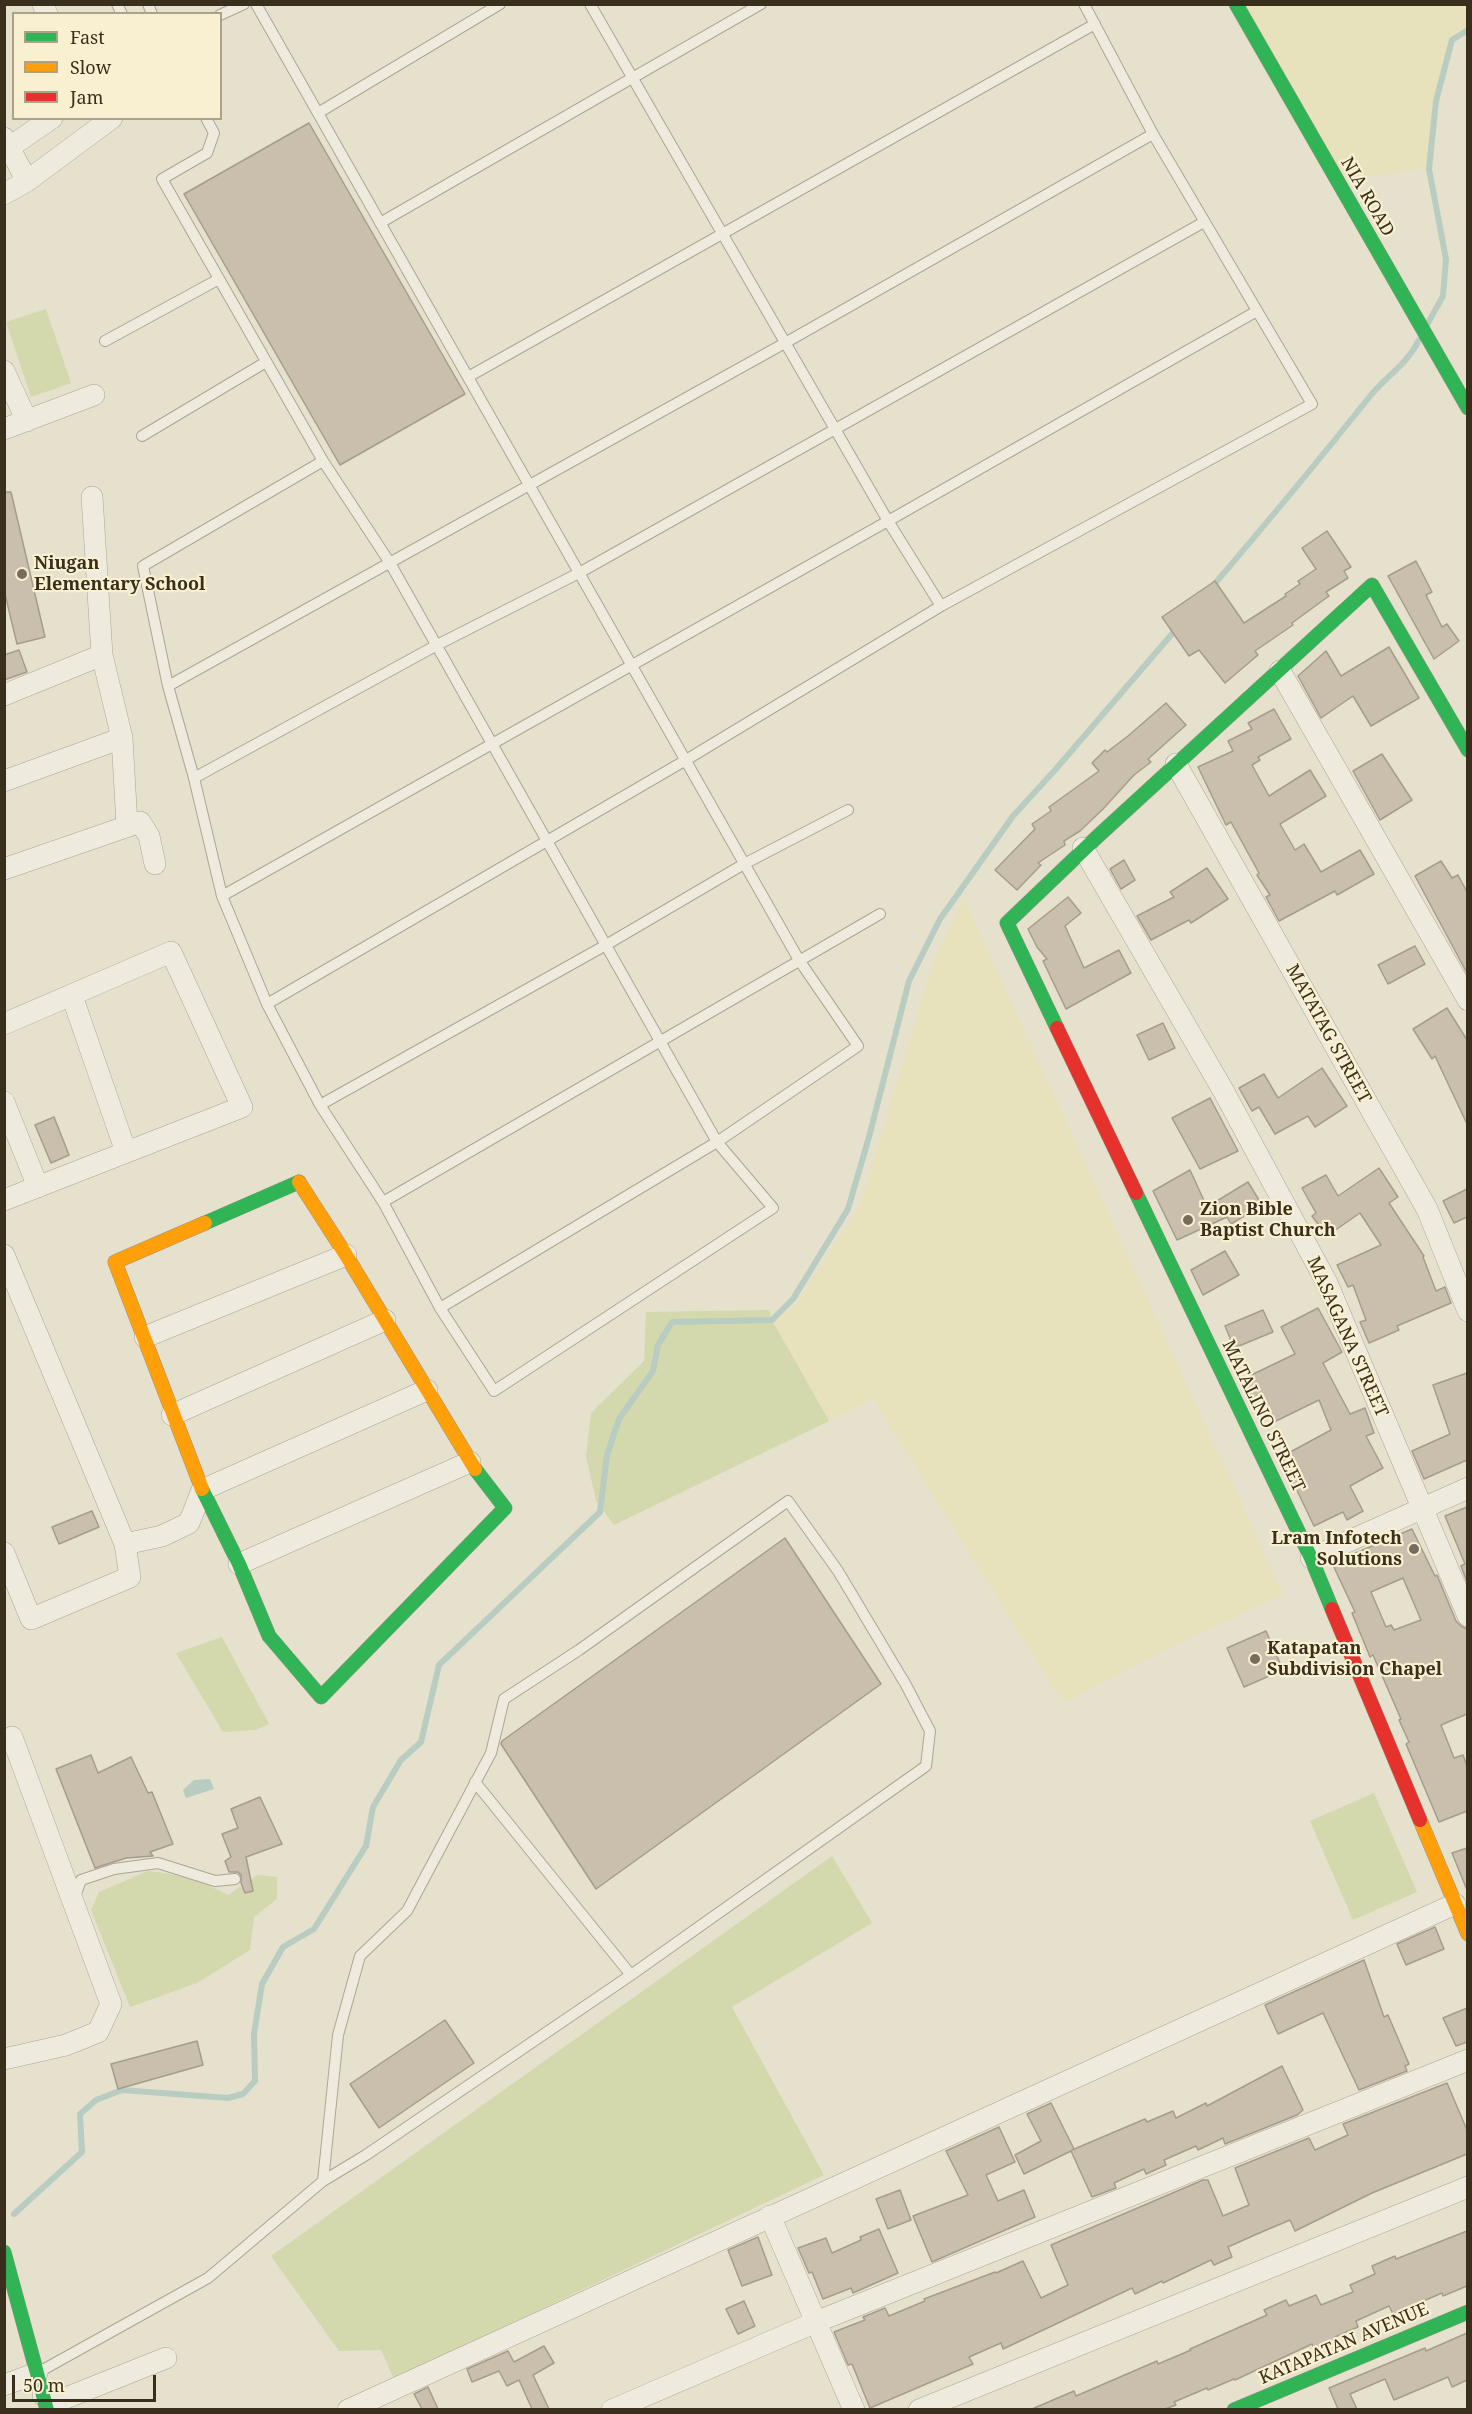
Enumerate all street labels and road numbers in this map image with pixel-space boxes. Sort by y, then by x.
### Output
street label: NIA ROAD [1336,154,1398,240]
street label: MATATAG STREET [1281,961,1375,1107]
street label: MASAGANA STREET [1302,1253,1392,1421]
street label: MATALINO STREET [1217,1336,1309,1496]
street label: KATAPATAN AVENUE [1256,2299,1432,2389]

